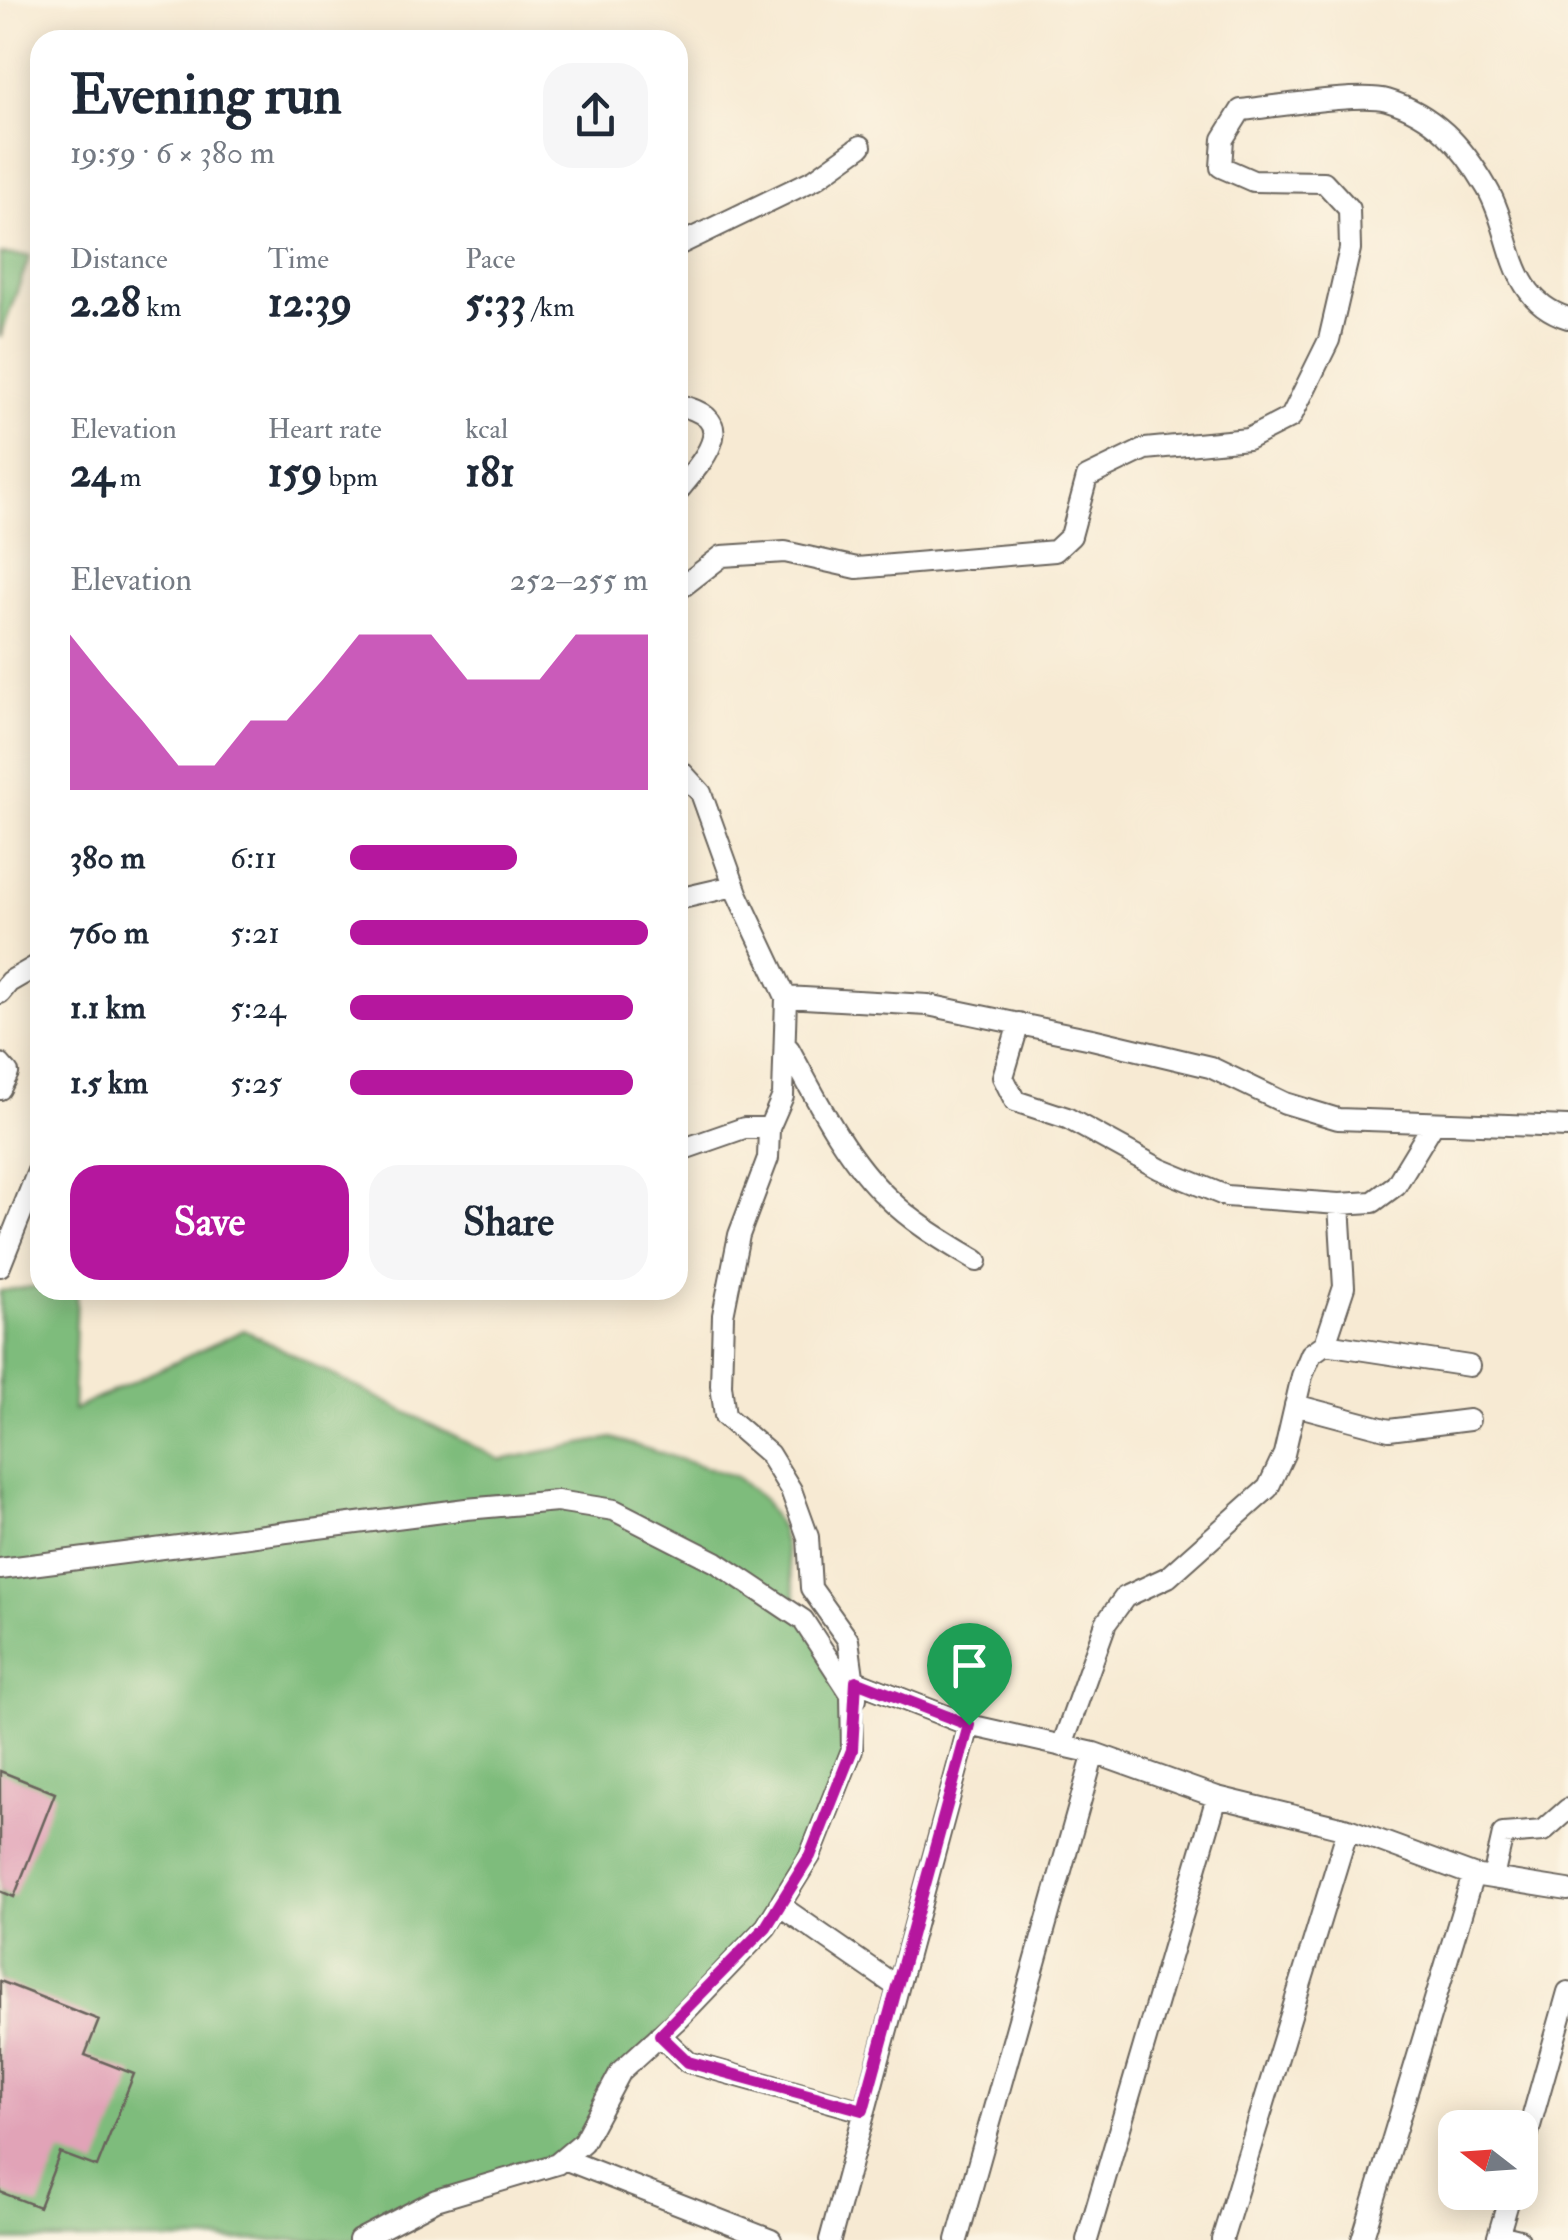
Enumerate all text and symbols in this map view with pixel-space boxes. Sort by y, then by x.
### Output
text: Evening run [70,61,342,130]
button: share [543,63,648,168]
text: 19:59 · 6 × 380 m [70,133,275,173]
text: Distance [70,242,168,277]
text: Time [268,242,329,277]
text: Pace [465,242,516,277]
text: 2.28 [70,277,140,329]
text: 12:39 [268,277,352,329]
text: 5:33 [465,277,526,329]
text: km [140,290,181,325]
text: /km [526,290,575,325]
text: Elevation [70,412,177,447]
text: Heart rate [268,412,382,447]
text: kcal [465,412,508,447]
text: 24 [70,447,114,499]
text: 159 [268,447,323,499]
text: 181 [465,447,515,499]
text: m [114,460,142,495]
text: bpm [323,460,378,495]
text: Elevation [70,560,192,600]
text: 252–255 m [510,560,648,600]
text: 380 m [70,838,145,878]
text: 6:11 [230,838,277,878]
text: 760 m [70,913,149,953]
text: 5:21 [230,913,280,953]
text: 1.1 km [70,988,146,1028]
text: 5:24 [230,988,285,1028]
text: 1.5 km [70,1063,148,1103]
text: 5:25 [230,1063,282,1103]
button: Save [70,1165,349,1280]
button: Share [369,1165,648,1280]
pin [927,1623,1012,1726]
icon: arrive [942,1638,997,1693]
north arrow [1438,2110,1538,2210]
map controls [1438,2110,1538,2210]

